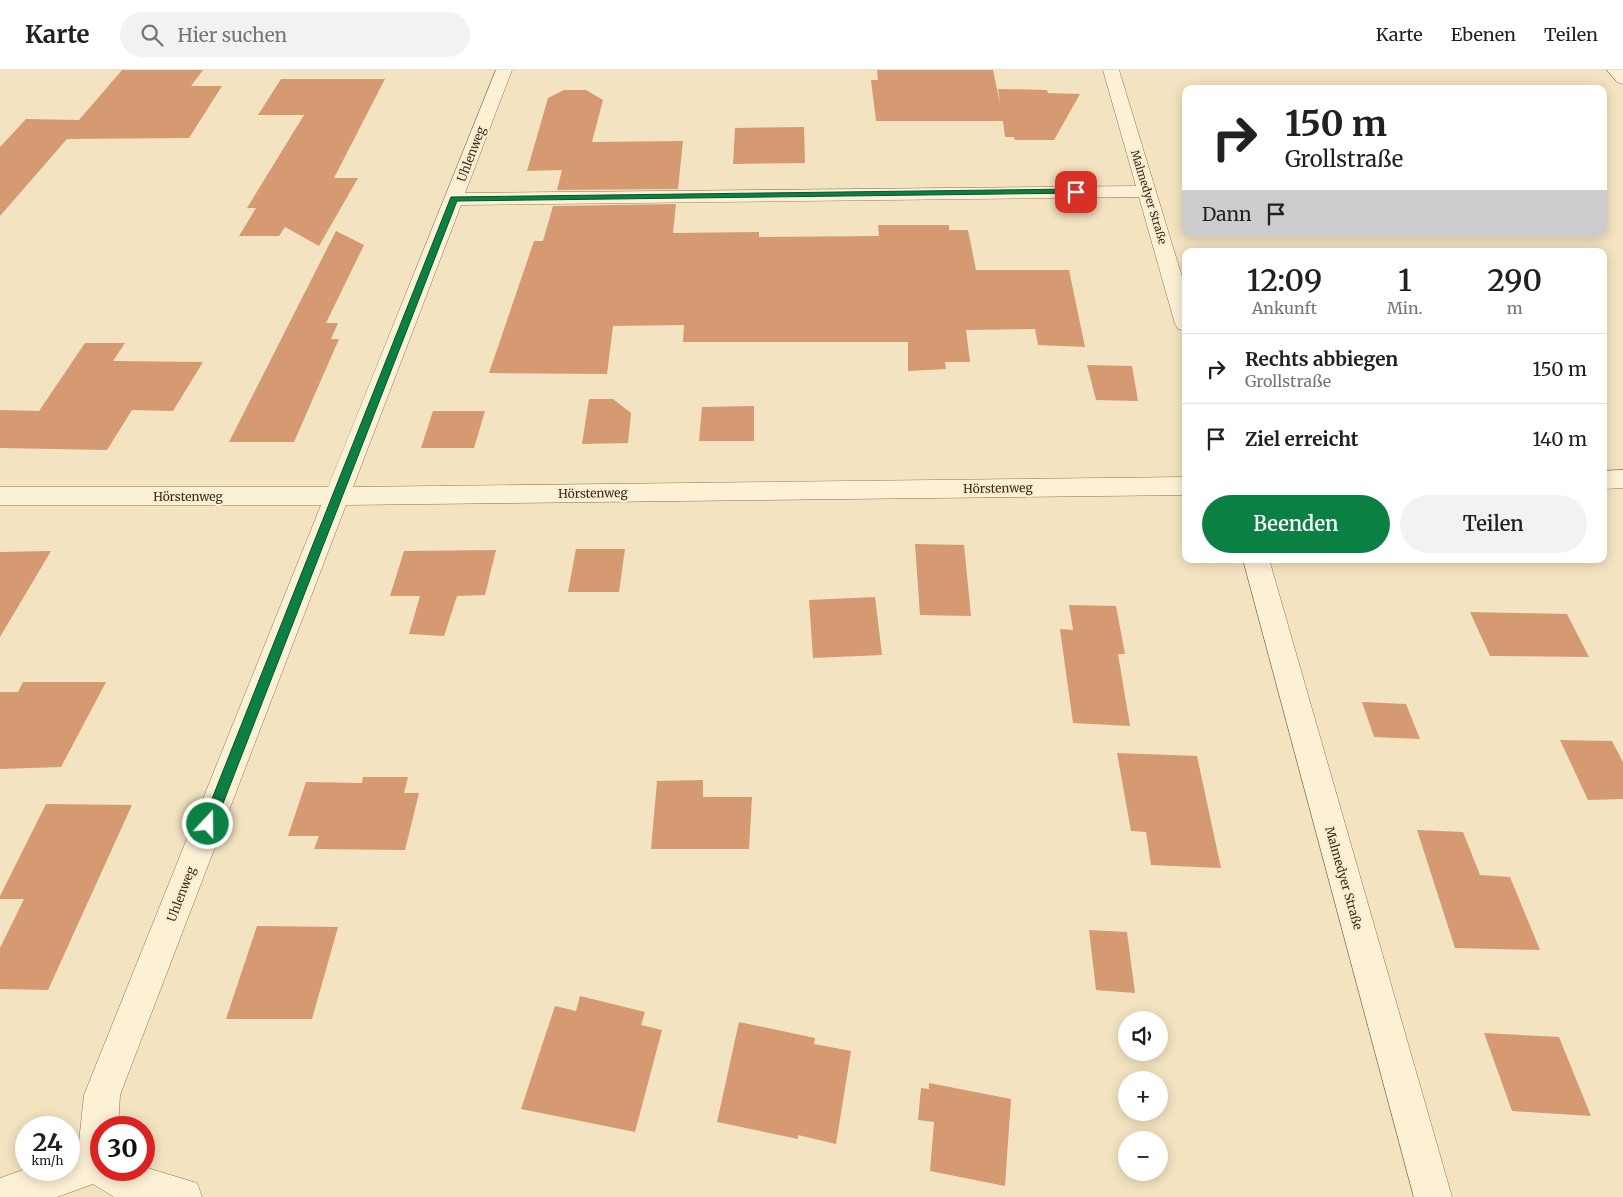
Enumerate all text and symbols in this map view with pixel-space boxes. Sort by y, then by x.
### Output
search box [120,12,470,57]
text: Karte [25,19,90,50]
icon: search [138,21,166,49]
text: Hier suchen [178,23,287,47]
text: Karte [1376,23,1423,46]
text: Ebenen [1451,23,1516,46]
text: Teilen [1544,23,1598,46]
text: 150 m [1285,102,1387,146]
icon: right [1202,105,1267,170]
street label: Uhlenweg [454,124,489,184]
text: Grollstraße [1285,145,1403,173]
street label: Malmedyer Straße [1128,148,1170,246]
pin [1055,171,1097,213]
icon: arrive [1062,178,1090,206]
icon: arrive [1262,200,1290,228]
text: Dann [1202,202,1252,226]
text: 12:09 [1247,261,1322,299]
text: 1 [1398,261,1412,299]
text: 290 [1487,261,1542,299]
text: Ankunft [1252,298,1317,318]
text: Min. [1387,298,1422,318]
text: m [1507,298,1523,318]
text: Rechts abbiegen [1245,347,1398,371]
icon: right [1202,355,1230,383]
text: 150 m [1533,357,1587,381]
text: Grollstraße [1245,371,1331,391]
icon: arrive [1202,425,1230,453]
text: Ziel erreicht [1245,427,1358,451]
text: 140 m [1532,427,1587,451]
street label: Hörstenweg [963,480,1034,496]
street label: Hörstenweg [558,485,629,501]
street label: Hörstenweg [153,489,224,504]
button: Beenden [1202,495,1390,553]
button: Teilen [1400,495,1587,553]
position arrow [181,797,233,849]
street label: Malmedyer Straße [1322,825,1366,931]
street label: Uhlenweg [164,864,199,924]
map controls [1118,1011,1168,1181]
button: sound [1118,1011,1168,1061]
button: + [1118,1071,1168,1121]
speed limit sign: 30 [90,1116,155,1181]
text: 24 [32,1126,63,1158]
button: − [1118,1131,1168,1181]
text: km/h [32,1153,63,1168]

